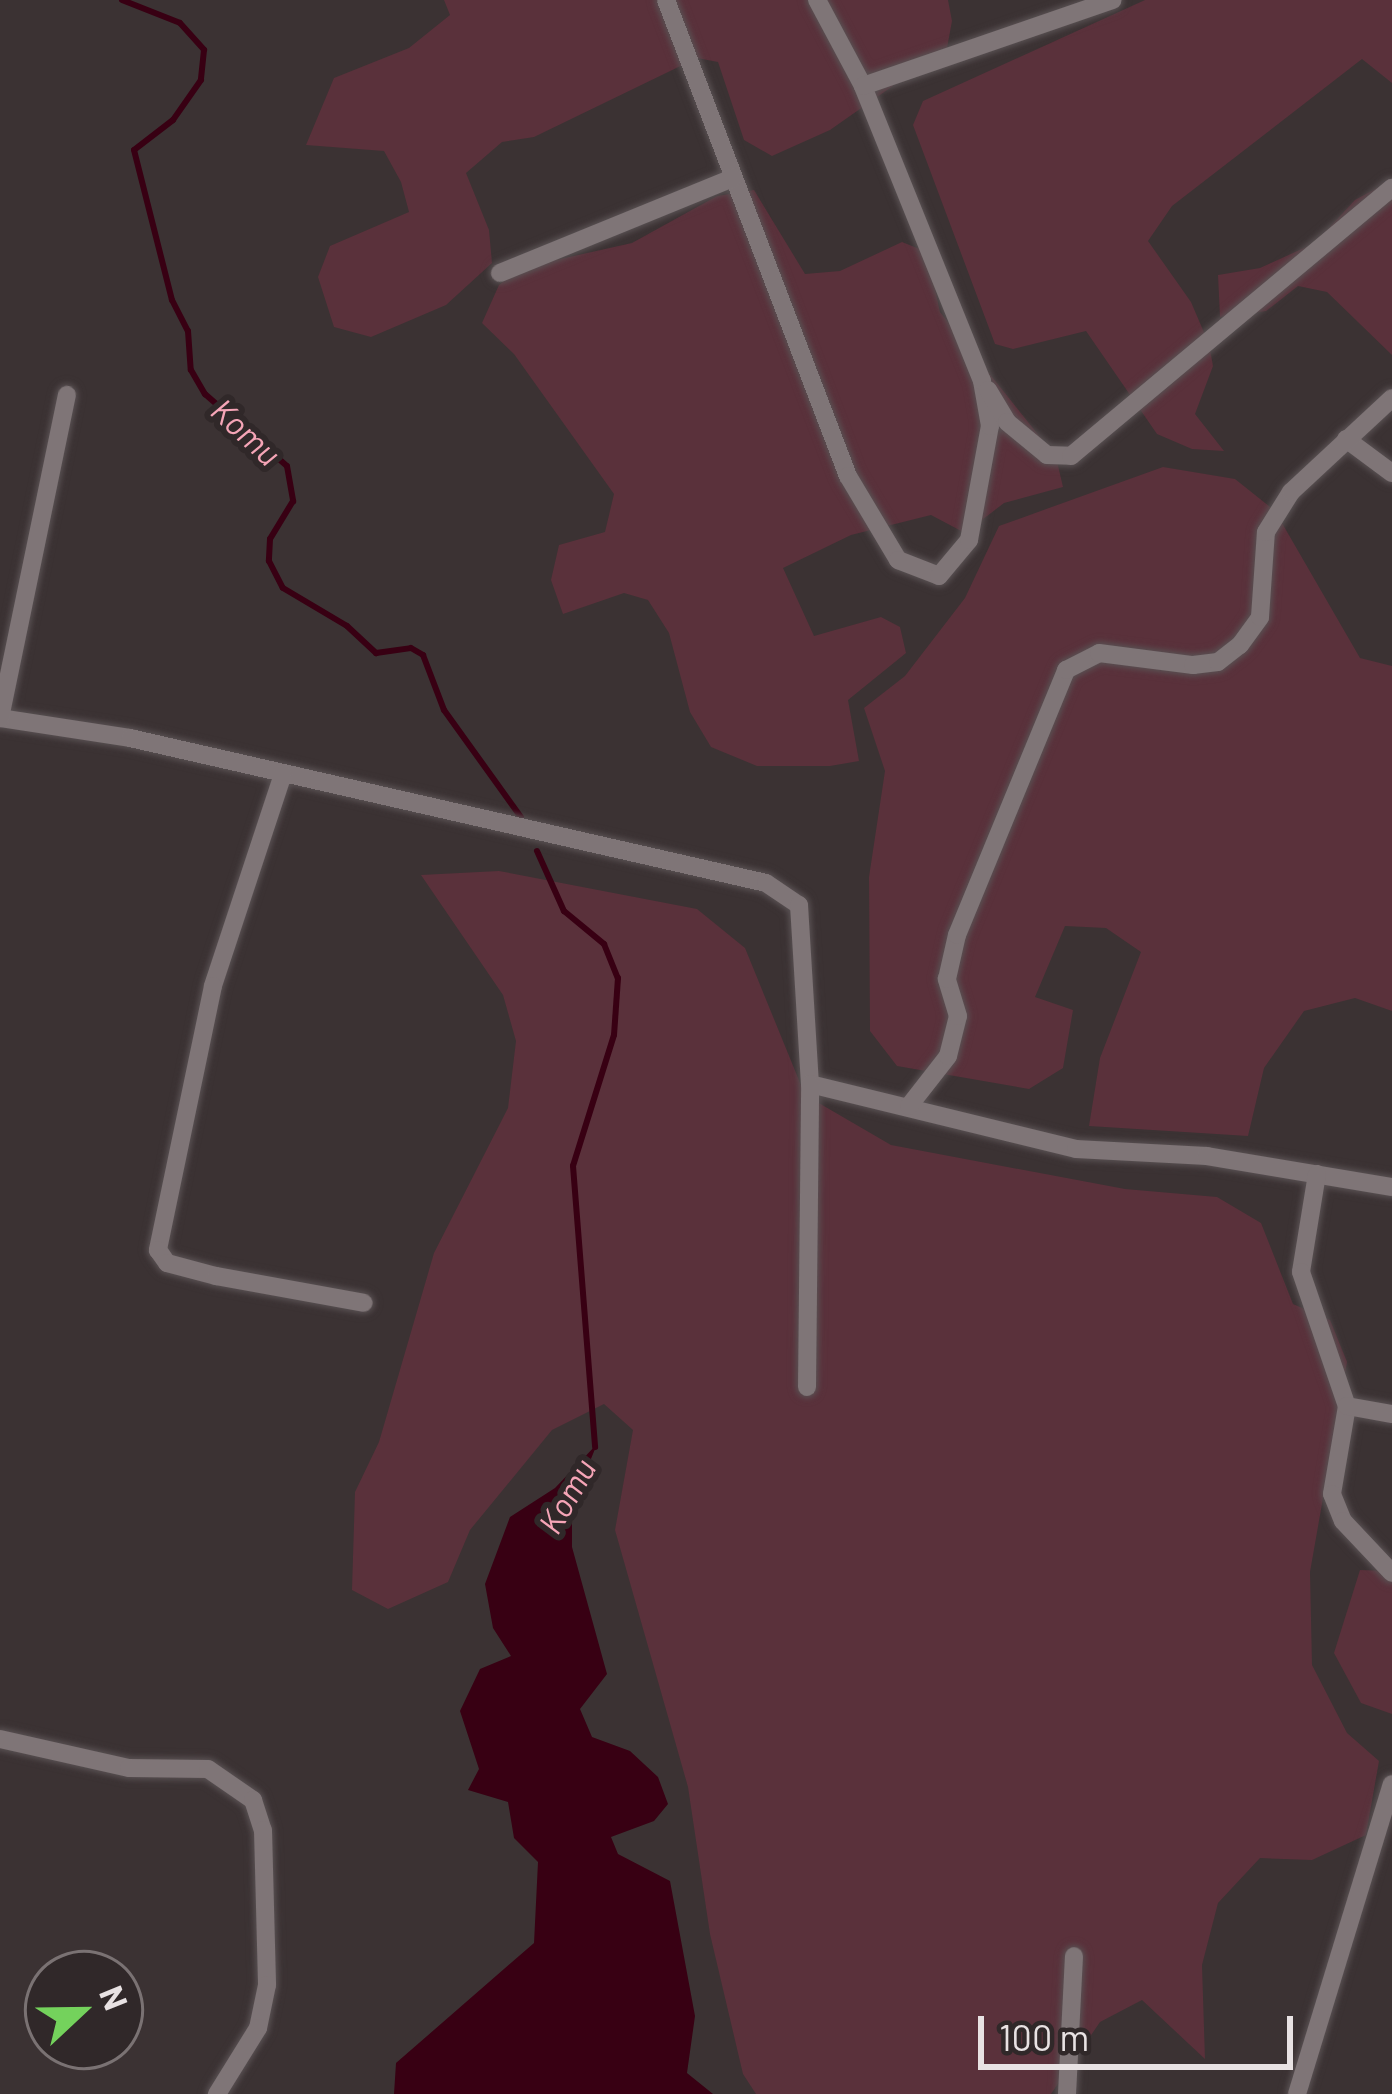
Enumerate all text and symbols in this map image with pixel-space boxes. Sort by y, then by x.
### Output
water label: Komu [203,390,289,474]
water label: Komu [530,1451,604,1541]
north arrow [24,1950,144,2070]
text: N [92,1980,137,2015]
scale bar [984,1992,1299,2066]
text: 100 m [999,2015,1089,2058]

